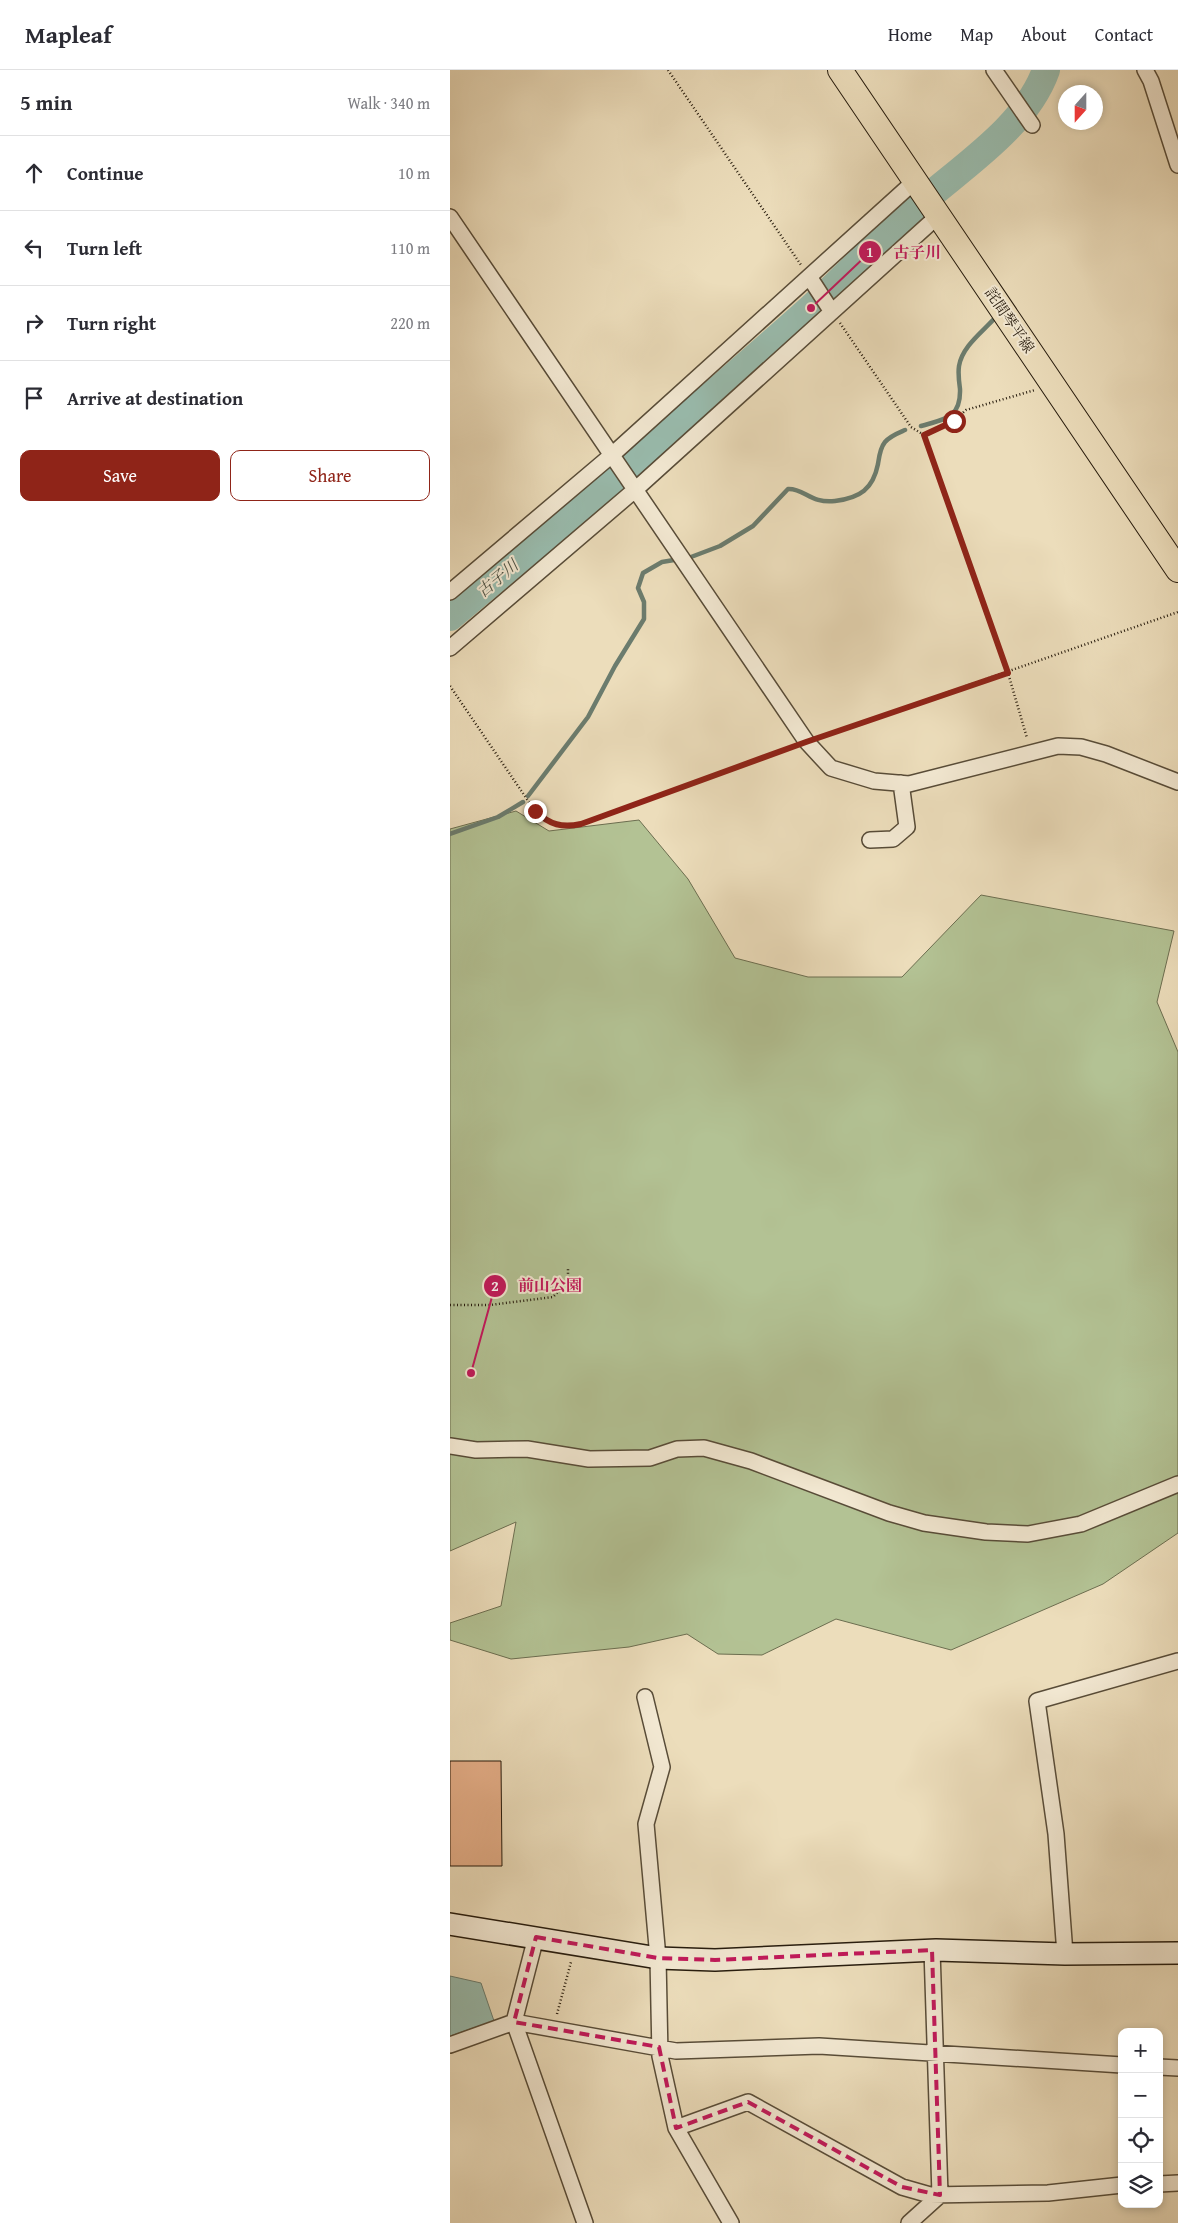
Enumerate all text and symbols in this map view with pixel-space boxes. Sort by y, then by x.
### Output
text: Mapleaf [25,17,112,52]
text: Home [888,21,932,48]
text: Map [960,21,993,48]
text: About [1021,21,1067,48]
text: Contact [1095,21,1153,48]
north arrow [1058,85,1103,130]
text: 5 min [20,87,72,118]
text: Walk · 340 m [347,91,430,115]
icon: ahead [20,159,48,187]
text: Continue [67,159,144,187]
text: 10 m [398,161,430,185]
icon: left [20,234,48,262]
text: Turn left [67,234,142,262]
text: 110 m [390,236,430,260]
callout: 古子川 [858,237,951,268]
text: 古子川 [893,240,941,264]
text: 1 [866,241,874,262]
street label: 詫間琴平線 [980,283,1040,357]
icon: right [20,309,48,337]
text: Turn right [67,309,156,337]
text: 220 m [390,311,430,335]
icon: arrive [20,384,48,412]
text: Arrive at destination [67,384,243,412]
route start [943,410,966,433]
button: Save [20,450,220,501]
button: Share [230,450,430,501]
water label: 古子川 [471,552,525,603]
route end [524,800,547,823]
callout: 前山公園 [483,1270,592,1301]
text: 前山公園 [518,1273,582,1297]
text: 2 [491,1275,499,1296]
map controls [1118,2028,1163,2208]
button: + [1118,2028,1163,2073]
button: − [1118,2073,1163,2118]
button: locate [1118,2118,1163,2163]
button: layers [1118,2163,1163,2208]

